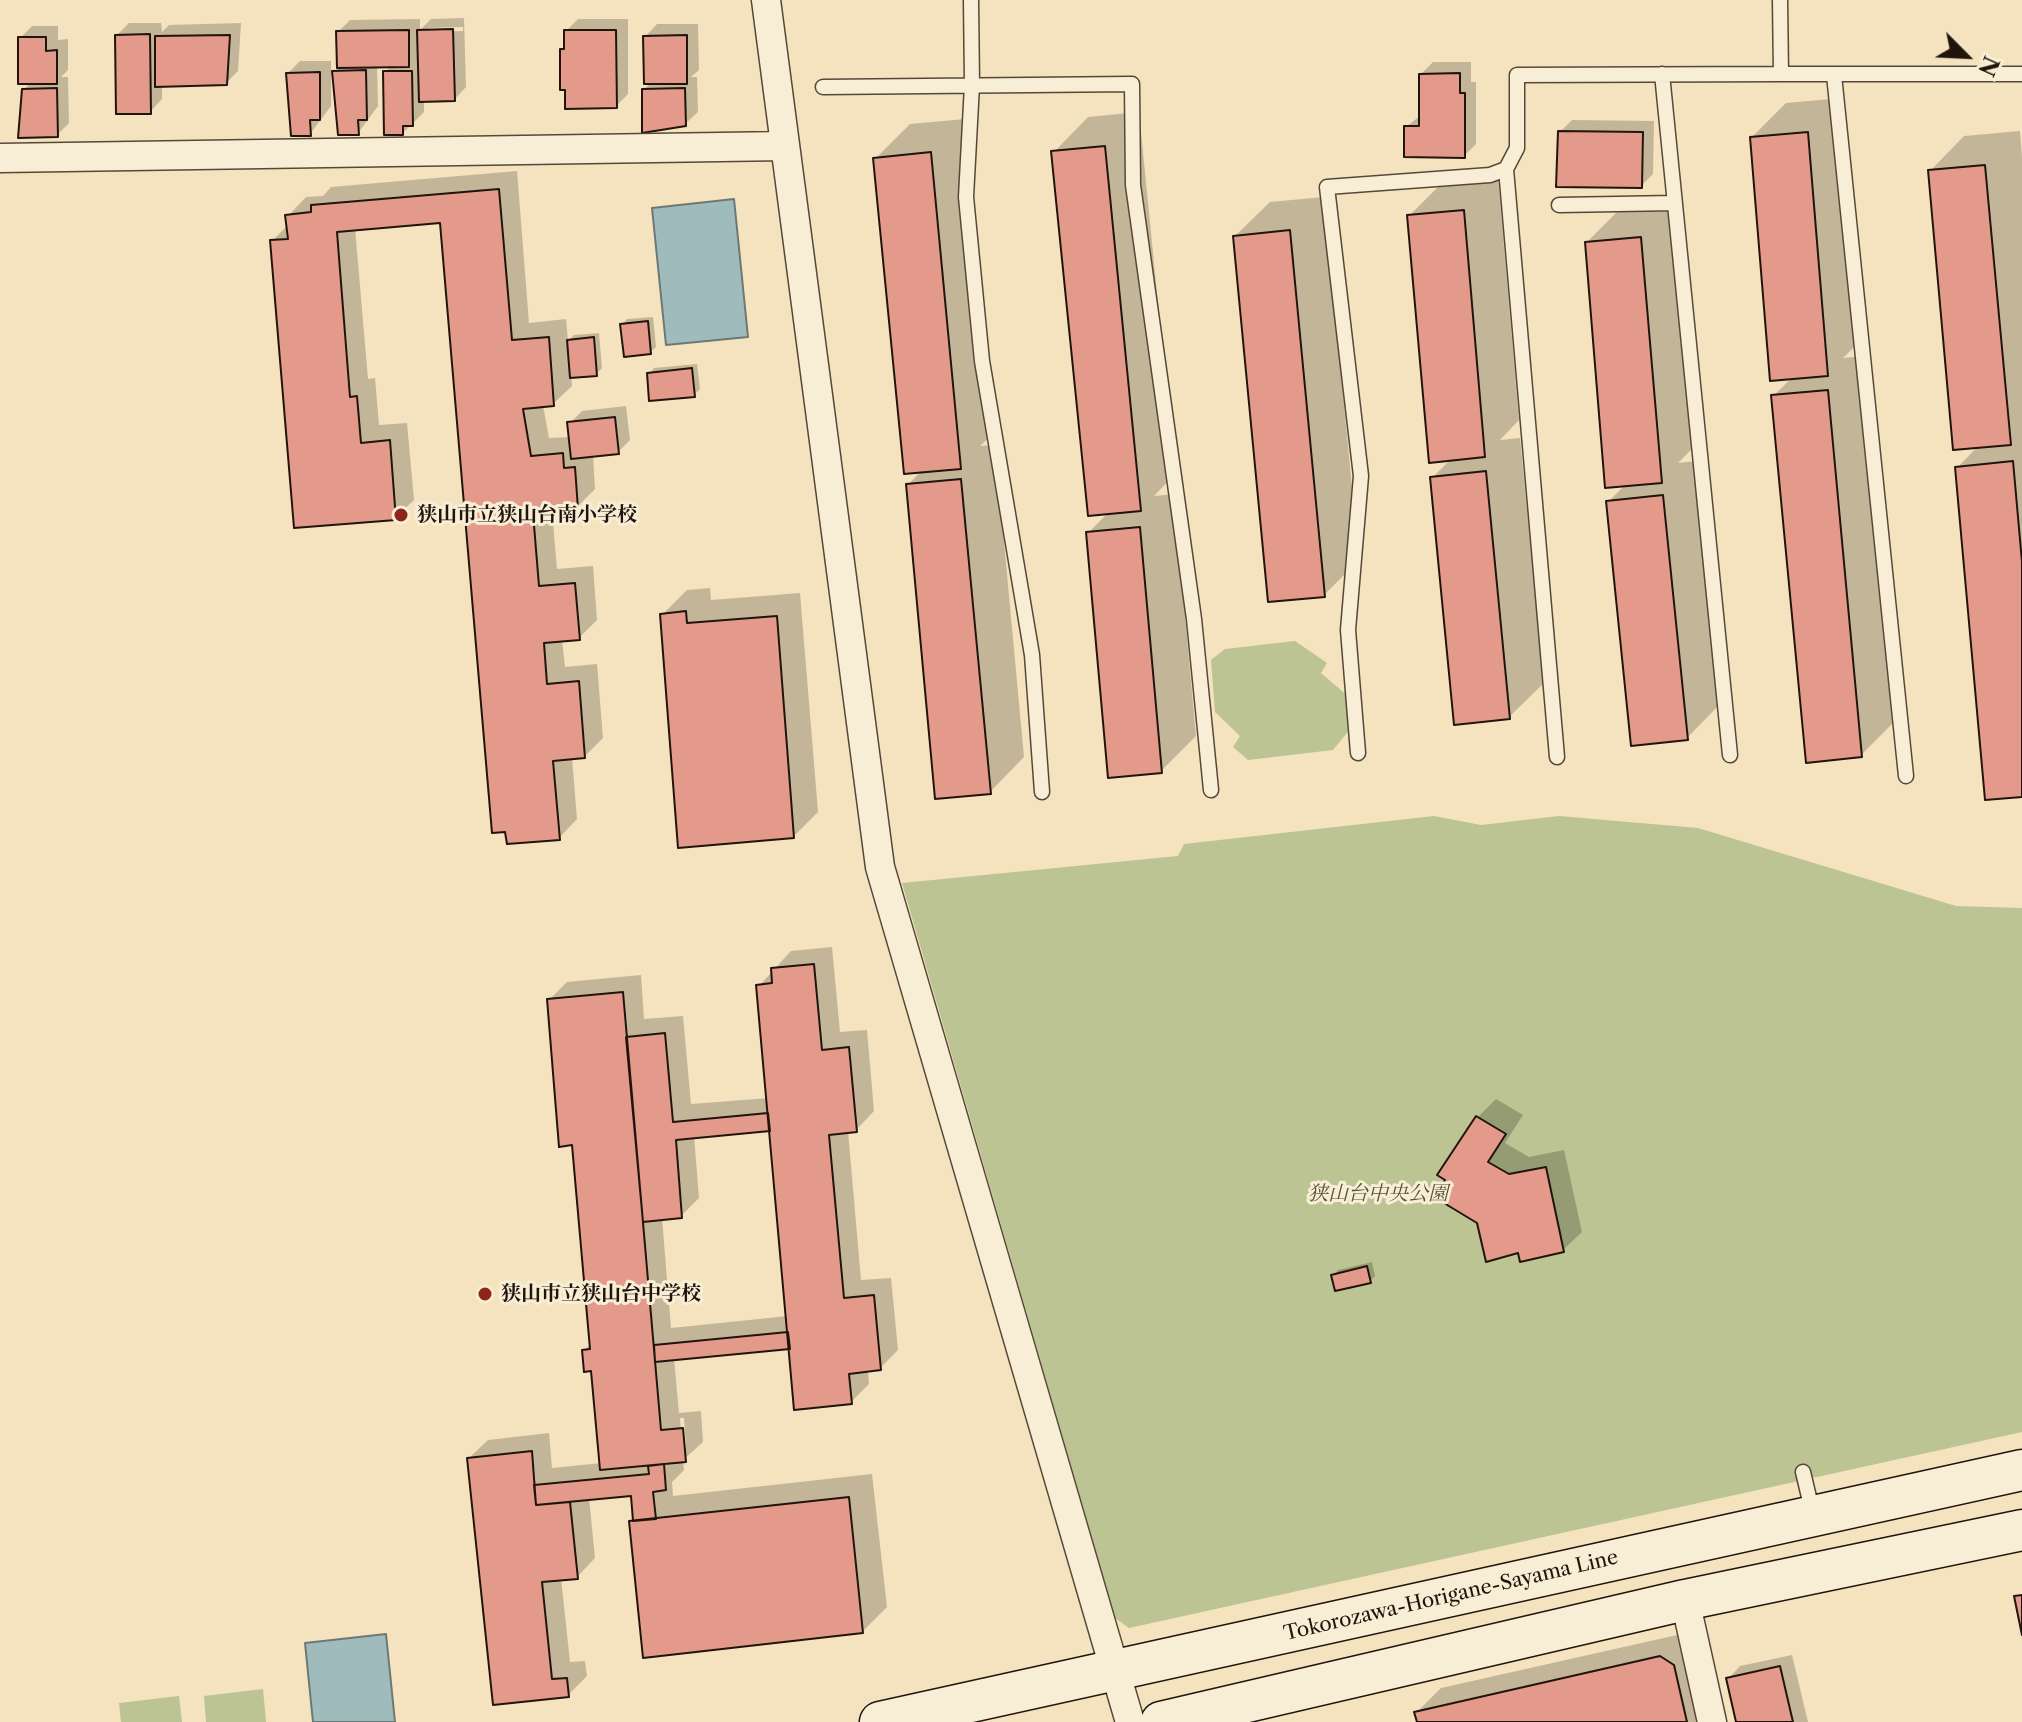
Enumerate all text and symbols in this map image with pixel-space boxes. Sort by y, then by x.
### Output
north arrow [1926,16,2006,96]
text: N [1972,52,2005,80]
place label: 狭山市立狭山台南小学校 [417,503,637,527]
marker: 狭山市立狭山台南小学校 [392,506,410,524]
park label: 狭山台中央公園 [1308,1182,1448,1206]
place label: 狭山市立狭山台中学校 [501,1282,701,1306]
marker: 狭山市立狭山台中学校 [476,1285,494,1303]
street label: Tokorozawa-Horigane-Sayama Line [1281,1546,1621,1646]

